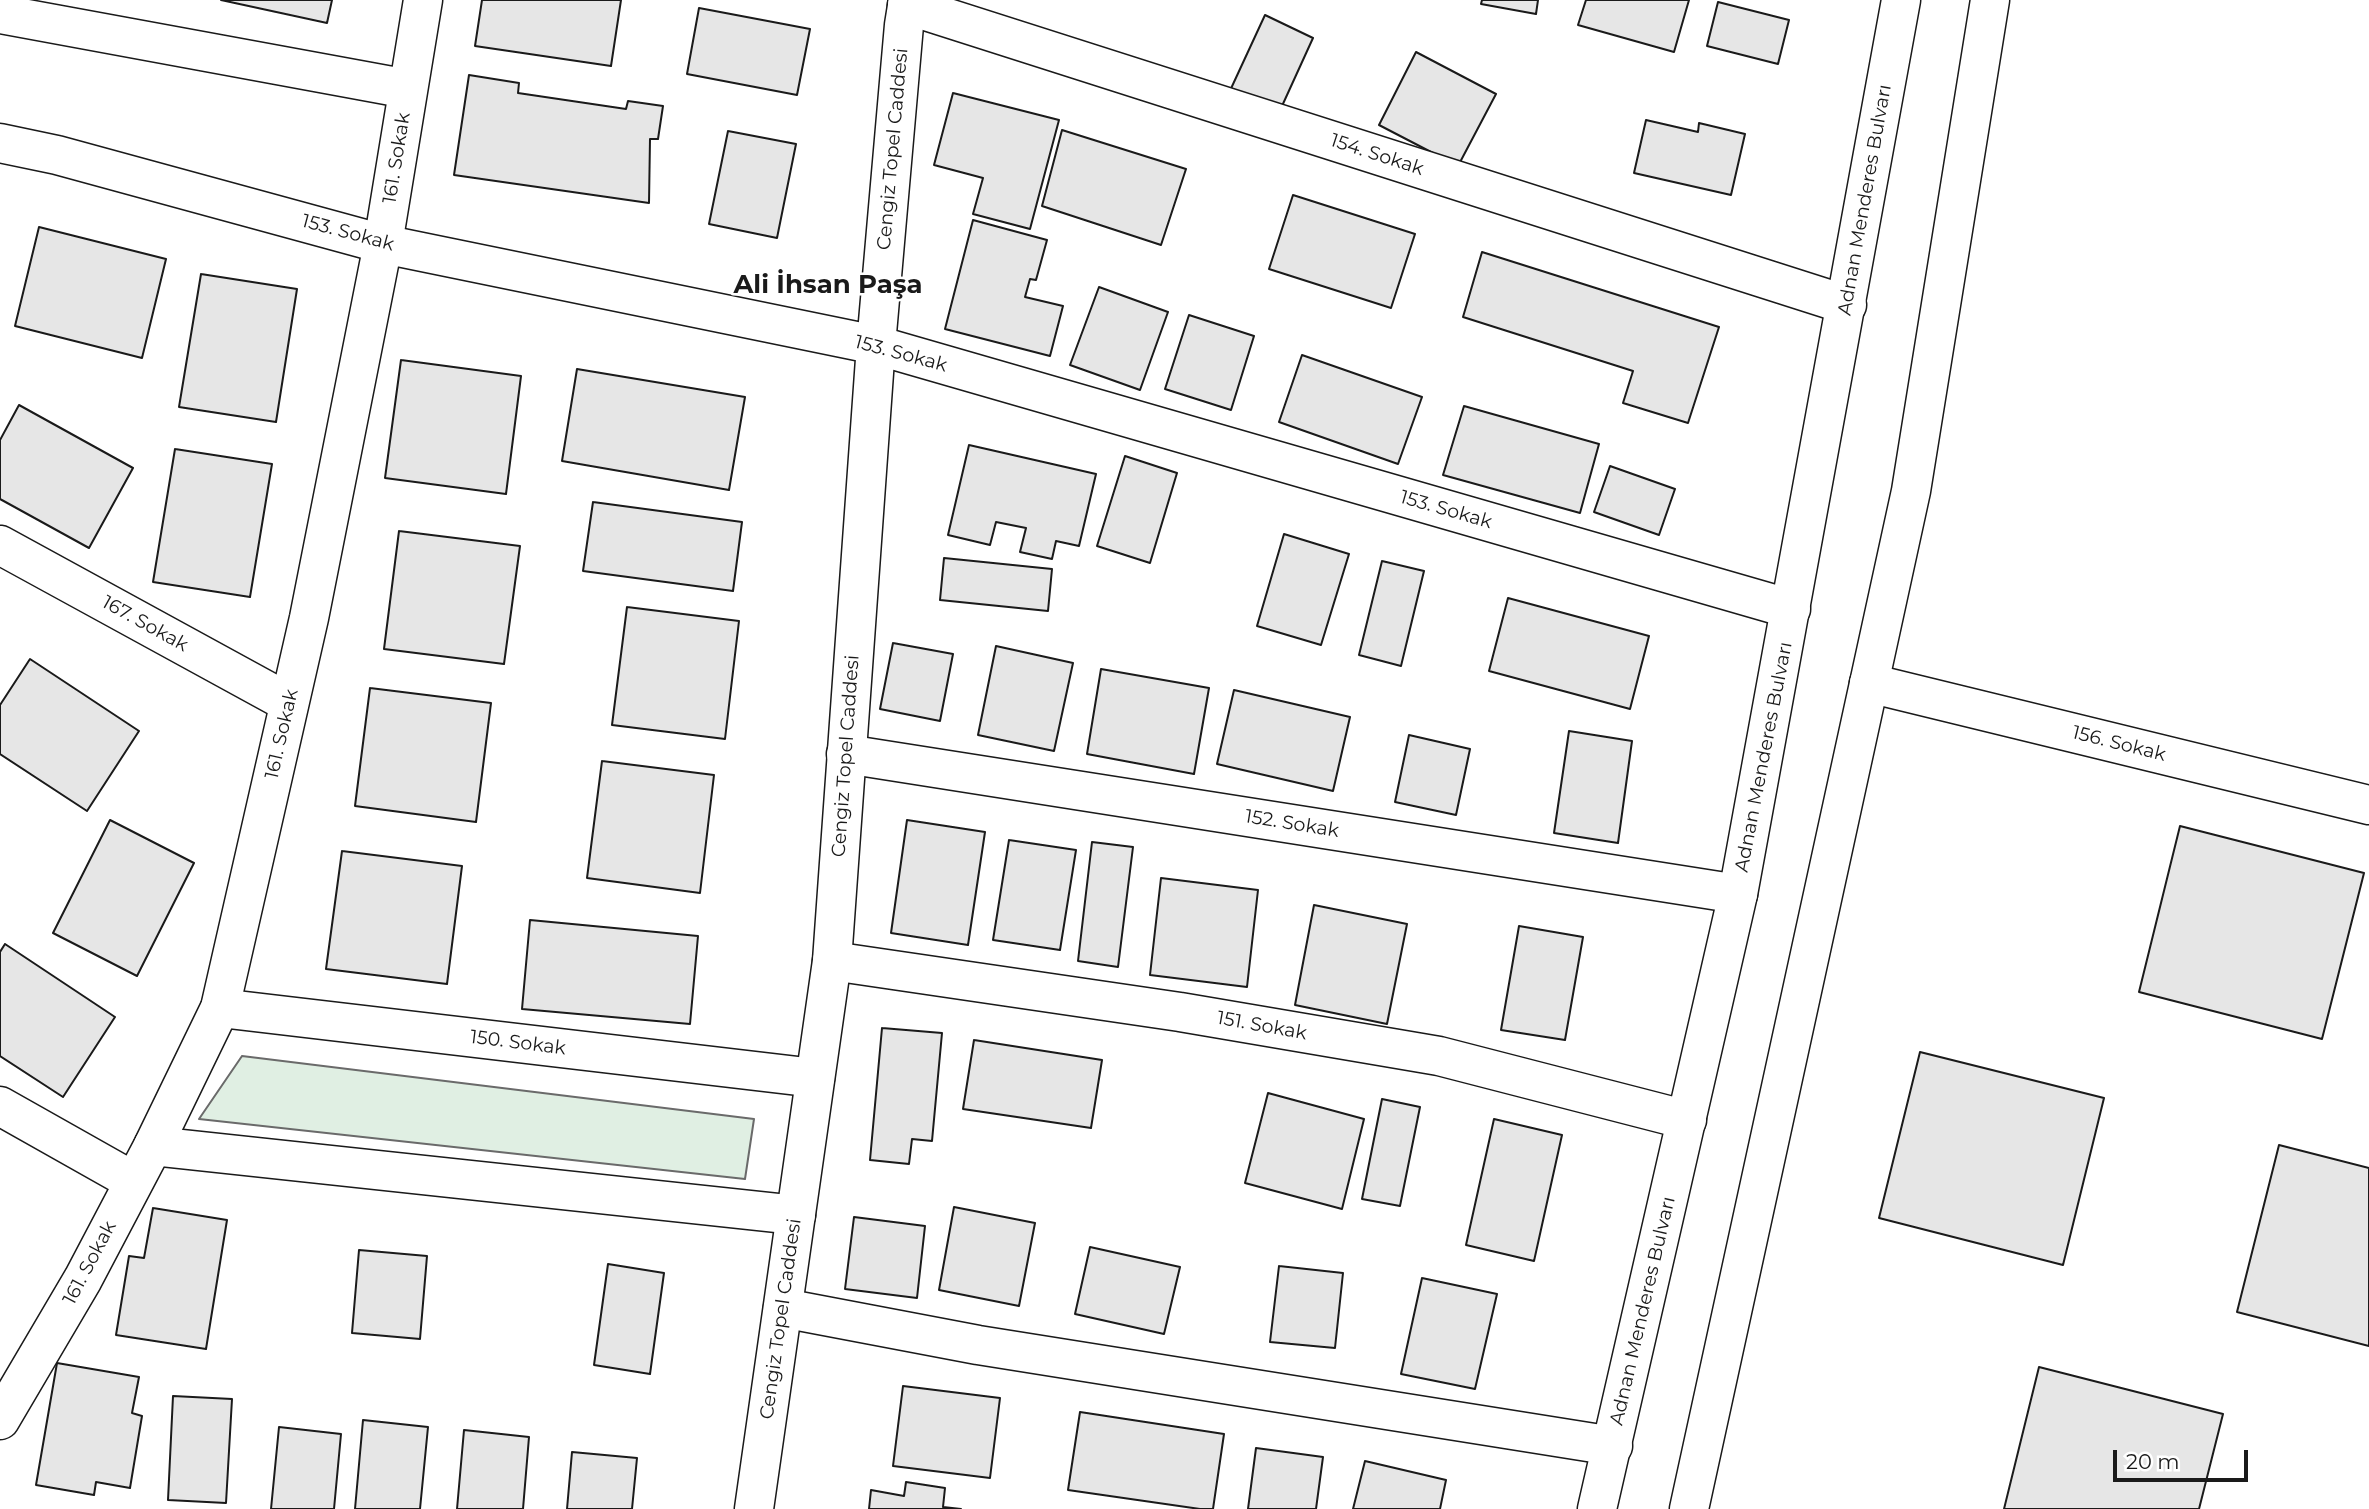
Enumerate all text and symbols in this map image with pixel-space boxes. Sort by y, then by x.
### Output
street label: Cengiz Topel Caddesi [873,47,913,251]
street label: Adnan Menderes Bulvarı [1833,83,1897,317]
street label: 161. Sokak [379,111,415,205]
street label: 154. Sokak [1327,129,1427,181]
street label: 153. Sokak [299,210,397,256]
district label: Ali İhsan Paşa [733,269,923,301]
street label: 153. Sokak [852,331,950,377]
street label: 153. Sokak [1397,486,1495,534]
street label: 167. Sokak [98,591,192,657]
street label: Adnan Menderes Bulvarı [1730,640,1798,874]
street label: Cengiz Topel Caddesi [828,654,864,858]
street label: 161. Sokak [261,687,303,781]
street label: 156. Sokak [2070,721,2168,767]
street label: 152. Sokak [1243,805,1341,843]
street label: 151. Sokak [1215,1007,1309,1045]
street label: 150. Sokak [469,1026,567,1060]
street label: Adnan Menderes Bulvarı [1606,1194,1680,1428]
street label: 161. Sokak [58,1217,122,1309]
street label: Cengiz Topel Caddesi [756,1217,806,1421]
scale bar [2117,1436,2252,1480]
text: 20 m [2126,1449,2180,1474]

